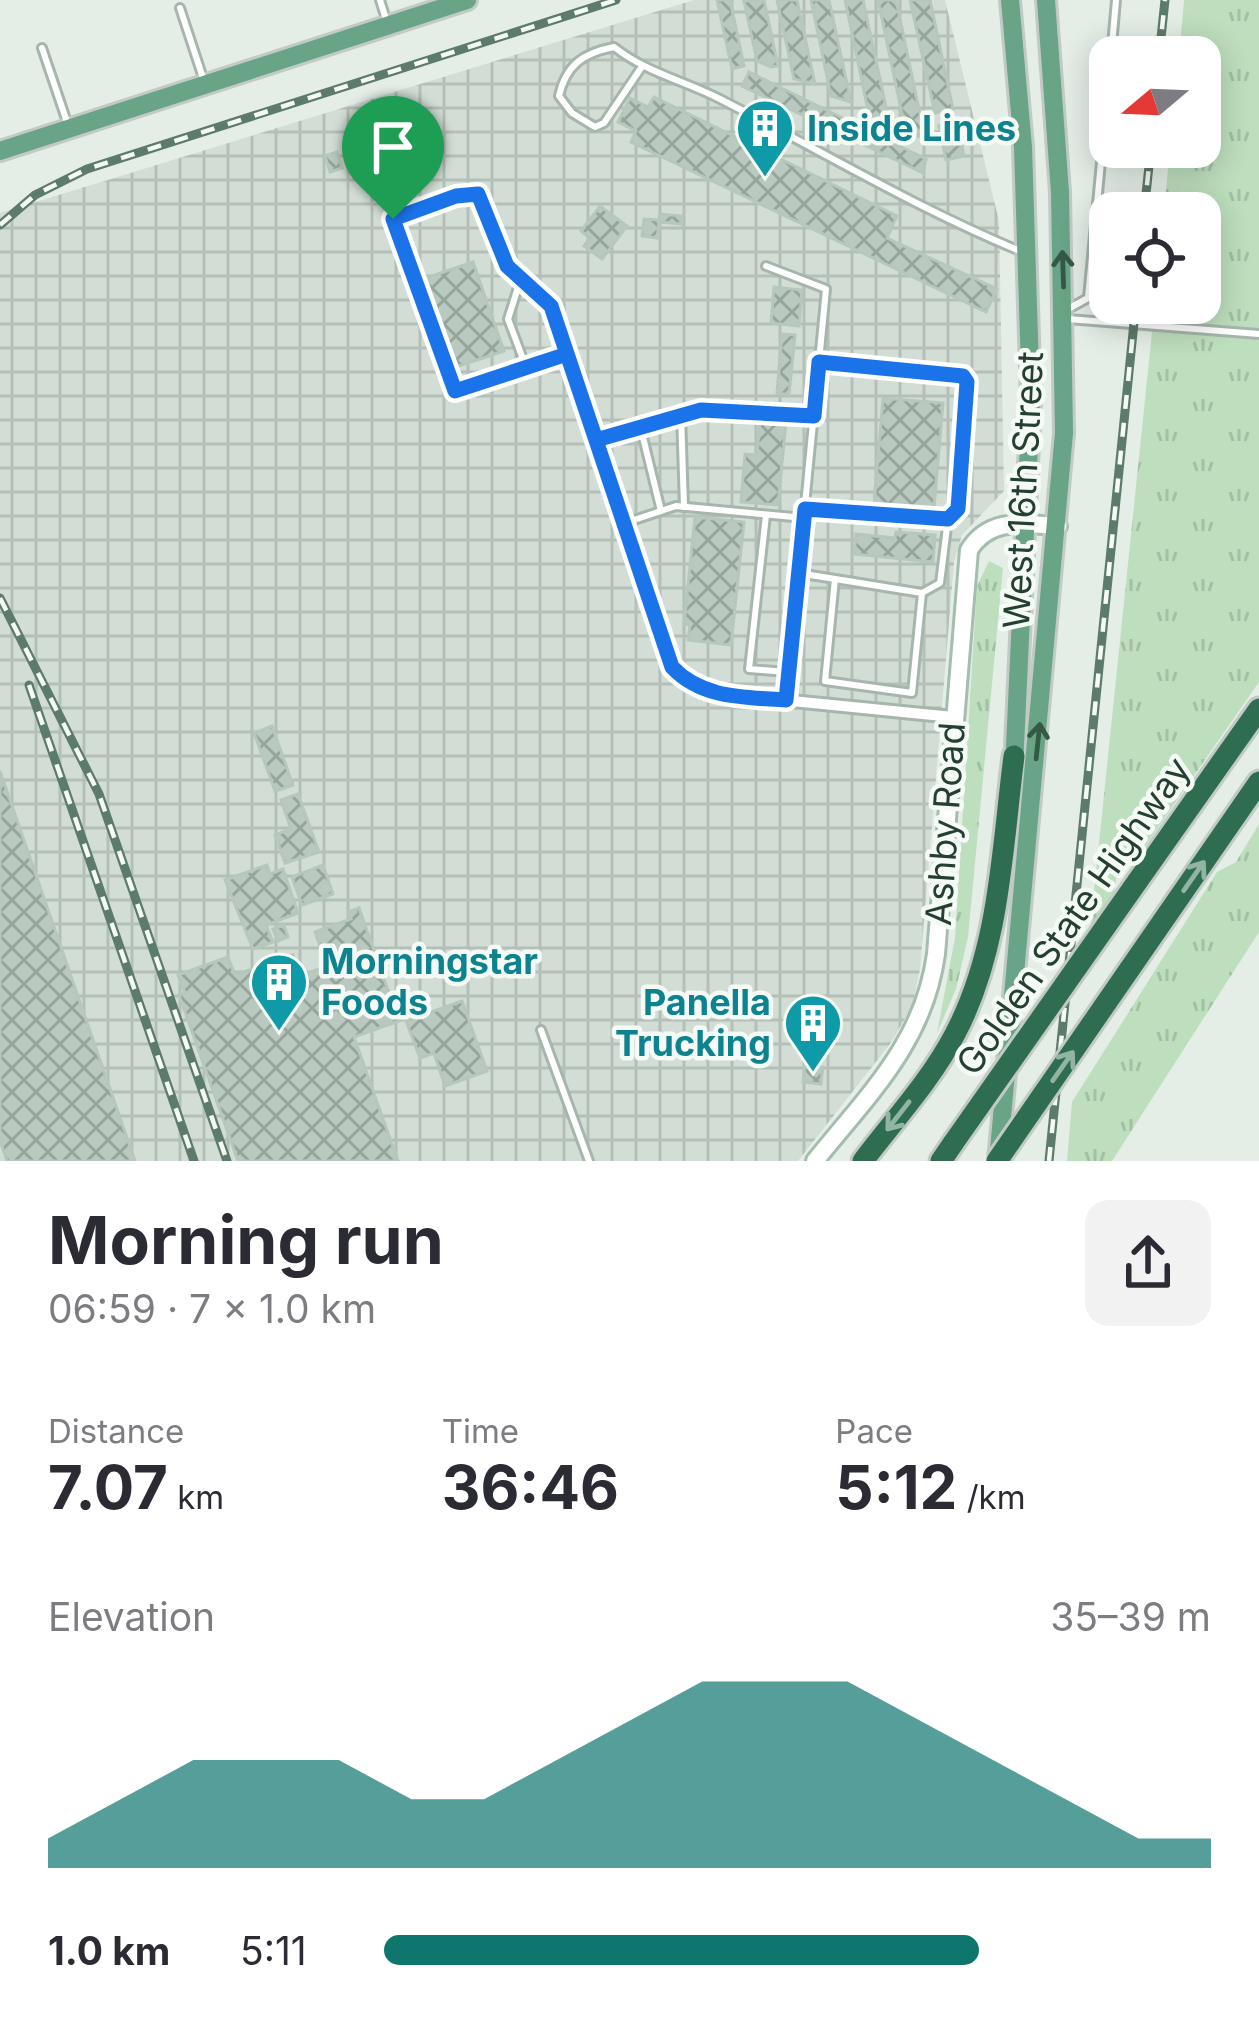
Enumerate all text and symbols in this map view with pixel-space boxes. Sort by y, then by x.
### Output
north arrow [1089,36,1221,168]
map controls [1089,36,1221,324]
pin [342,96,444,219]
building icon: Inside Lines [734,97,796,179]
place label: Inside Lines [807,106,1016,150]
icon: arrive [360,114,426,180]
button: locate [1089,192,1221,324]
one-way arrow [1051,250,1074,289]
street label: West 16th Street [994,350,1052,630]
street label: Ashby Road [916,721,974,927]
one-way arrow [1027,722,1050,761]
street label: Golden State Highway [947,749,1199,1083]
one-way arrow [1181,860,1206,894]
place label: Morningstar Foods [321,939,538,1024]
building icon: Morningstar Foods [248,951,310,1033]
place label: Panella Trucking [615,980,771,1065]
building icon: Panella Trucking [782,992,844,1074]
one-way arrow [1050,1049,1075,1083]
one-way arrow [885,1099,912,1131]
text: Morning run [48,1200,444,1280]
button: share [1085,1200,1211,1326]
text: 06:59 · 7 × 1.0 km [48,1285,376,1332]
text: Distance [48,1411,184,1451]
text: Time [442,1411,519,1451]
text: Pace [835,1411,913,1451]
text: 7.07 [48,1451,168,1523]
text: 36:46 [442,1451,619,1523]
text: 5:12 [835,1451,957,1523]
text: km [168,1477,224,1517]
text: /km [957,1477,1026,1517]
text: Elevation [48,1593,215,1640]
text: 35–39 m [1050,1593,1211,1640]
text: 1.0 km [48,1927,170,1974]
text: 5:11 [240,1927,307,1974]

